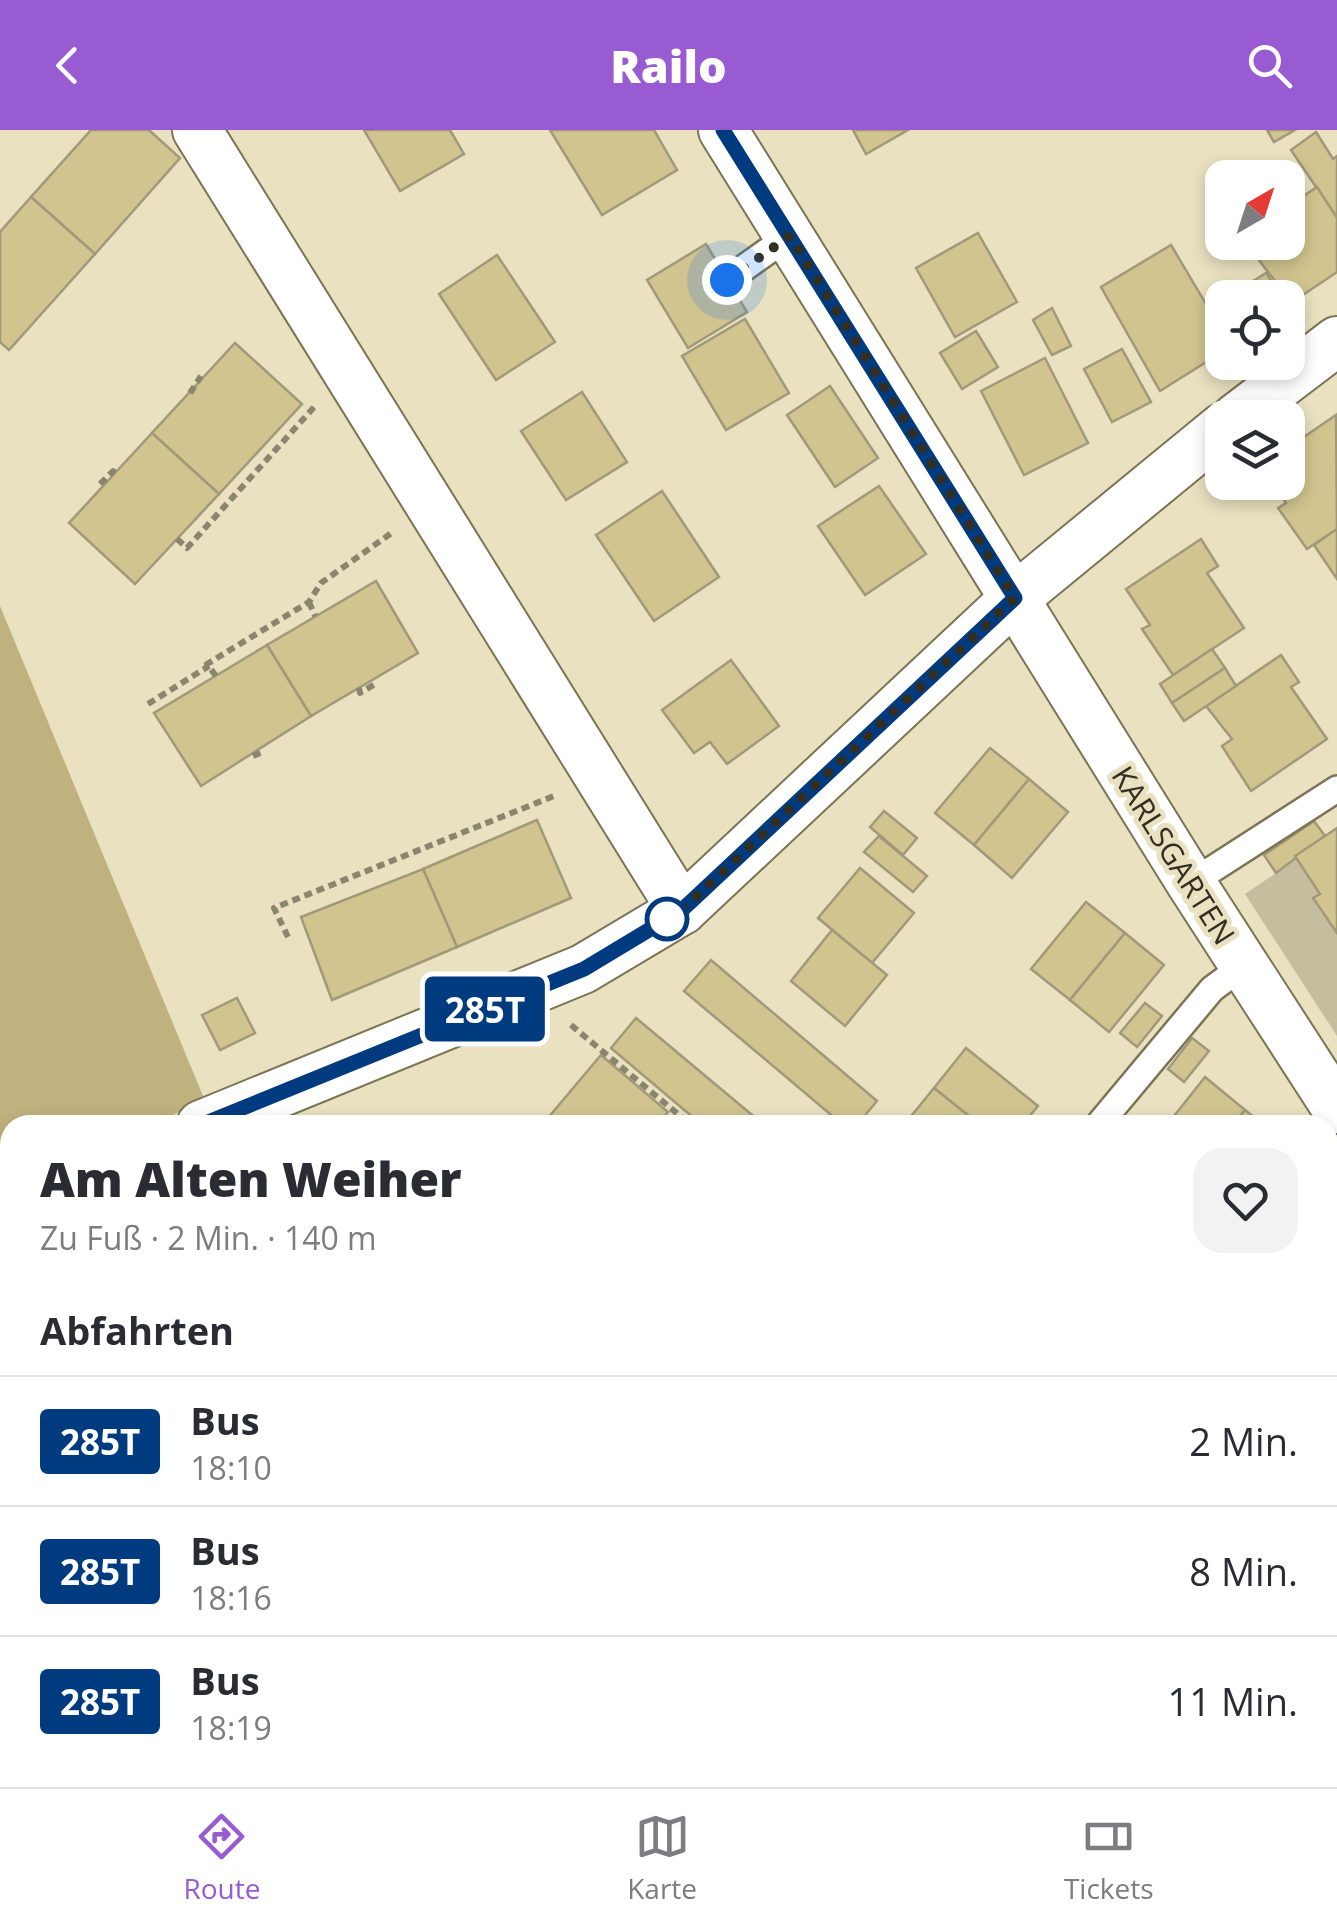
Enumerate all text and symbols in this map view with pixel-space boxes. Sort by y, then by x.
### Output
text: Railo [610,35,727,96]
icon: back [40,38,95,93]
icon: search [1242,38,1297,93]
north arrow [1205,160,1305,260]
map controls [1205,160,1305,500]
your location [702,255,752,305]
button: locate [1205,280,1305,380]
button: layers [1205,400,1305,500]
street label: KARLSGARTEN [1103,758,1245,952]
unlabelled marker [646,898,688,940]
line badge: 285T [415,976,555,1042]
text: 285T [445,986,525,1033]
text: Am Alten Weiher [40,1146,462,1211]
button: heart [1193,1148,1298,1253]
text: Zu Fuß · 2 Min. · 140 m [40,1216,377,1259]
text: Abfahrten [40,1304,234,1356]
text: Bus [190,1394,260,1446]
text: 2 Min. [1189,1415,1298,1467]
text: 285T [60,1418,140,1465]
text: 18:10 [190,1446,272,1489]
text: Bus [190,1524,260,1576]
text: 8 Min. [1189,1545,1298,1597]
text: 285T [60,1548,140,1595]
text: 18:16 [190,1576,272,1619]
text: Bus [190,1654,260,1706]
text: 11 Min. [1168,1675,1298,1727]
text: 285T [60,1678,140,1725]
text: 18:19 [190,1706,272,1749]
tab: Route [183,1809,260,1907]
tab: Karte [627,1809,697,1907]
tab: Tickets [1064,1809,1154,1907]

